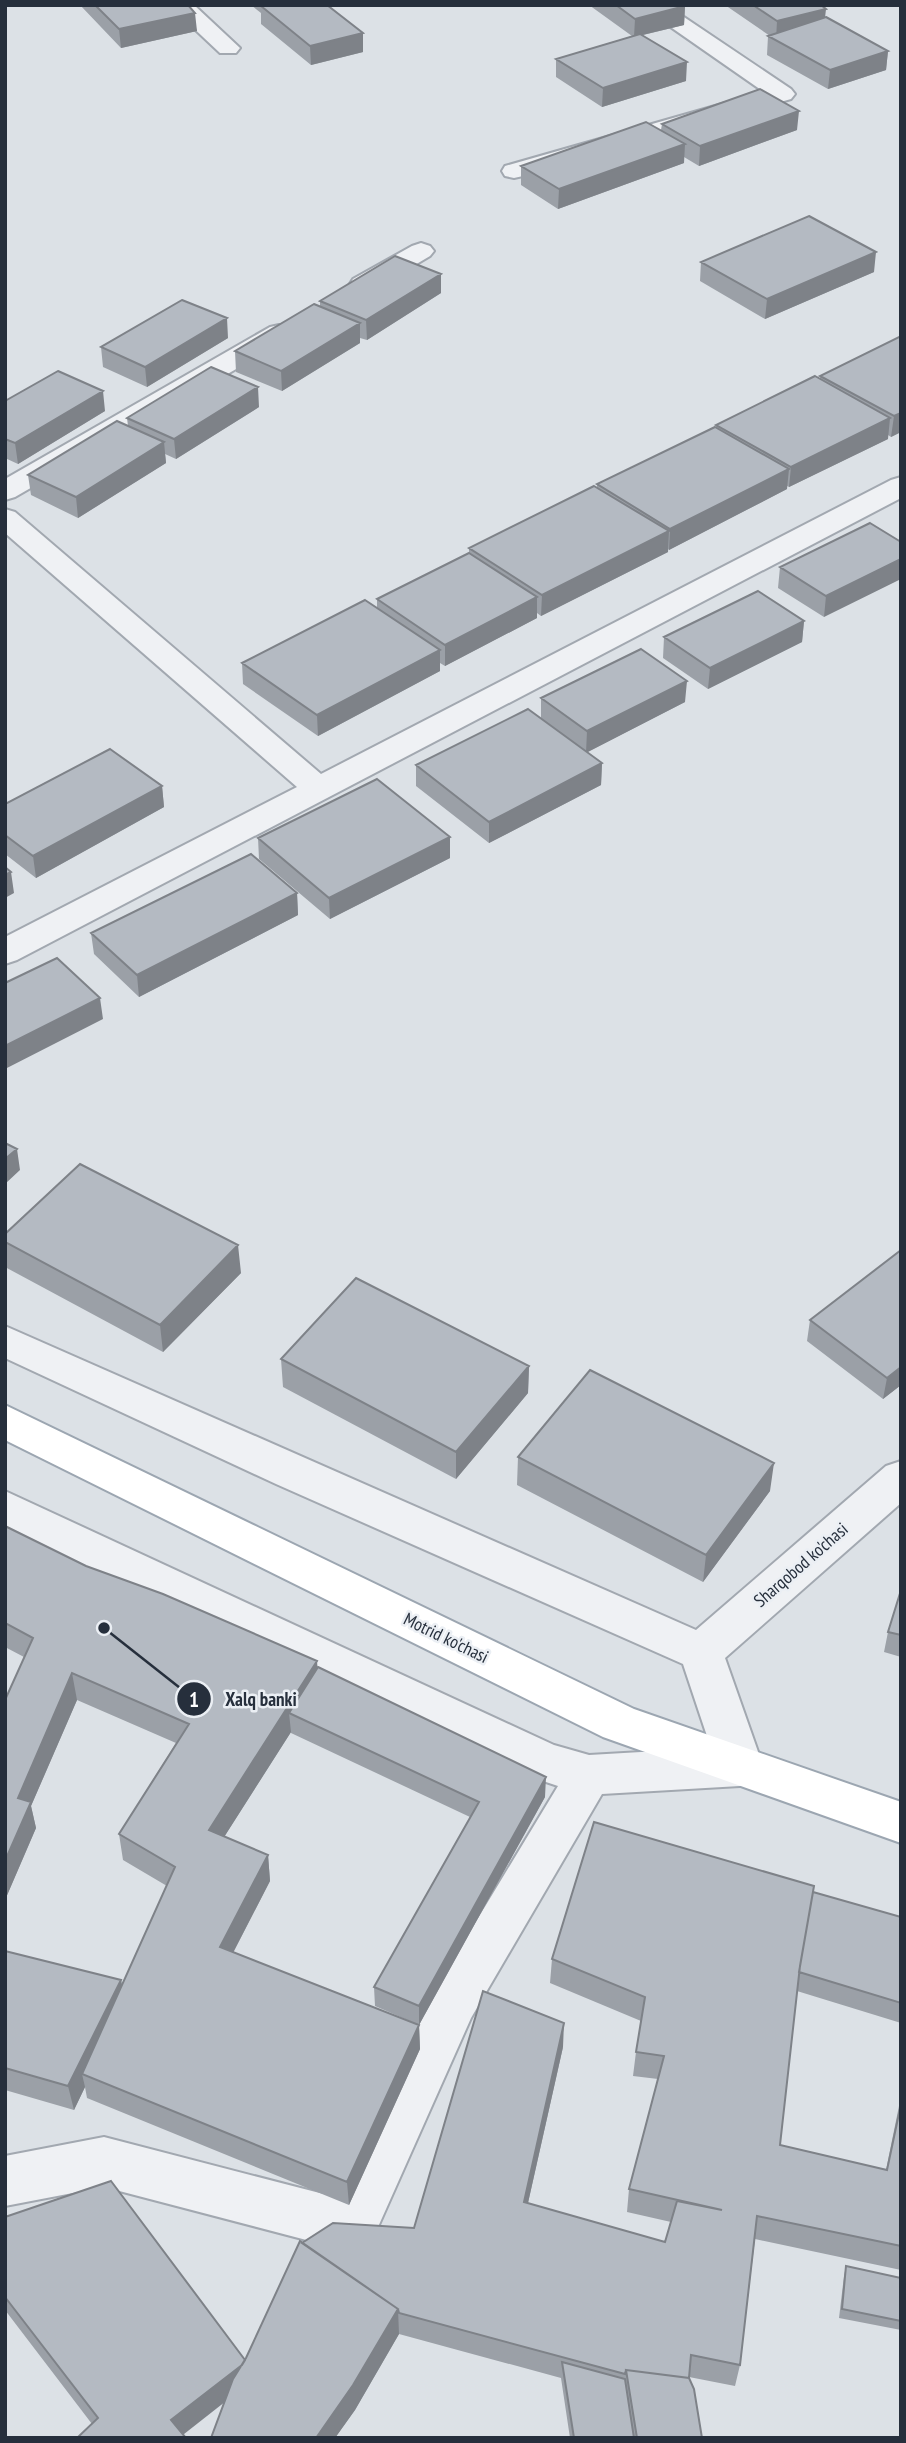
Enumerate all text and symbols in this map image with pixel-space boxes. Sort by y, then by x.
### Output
street label: Sharqobod ko'chasi [749,1517,853,1612]
street label: Motrid ko'chasi [400,1607,492,1668]
callout: Xalq banki [176,1679,311,1719]
text: 1 [189,1686,199,1713]
text: Xalq banki [225,1687,297,1711]

